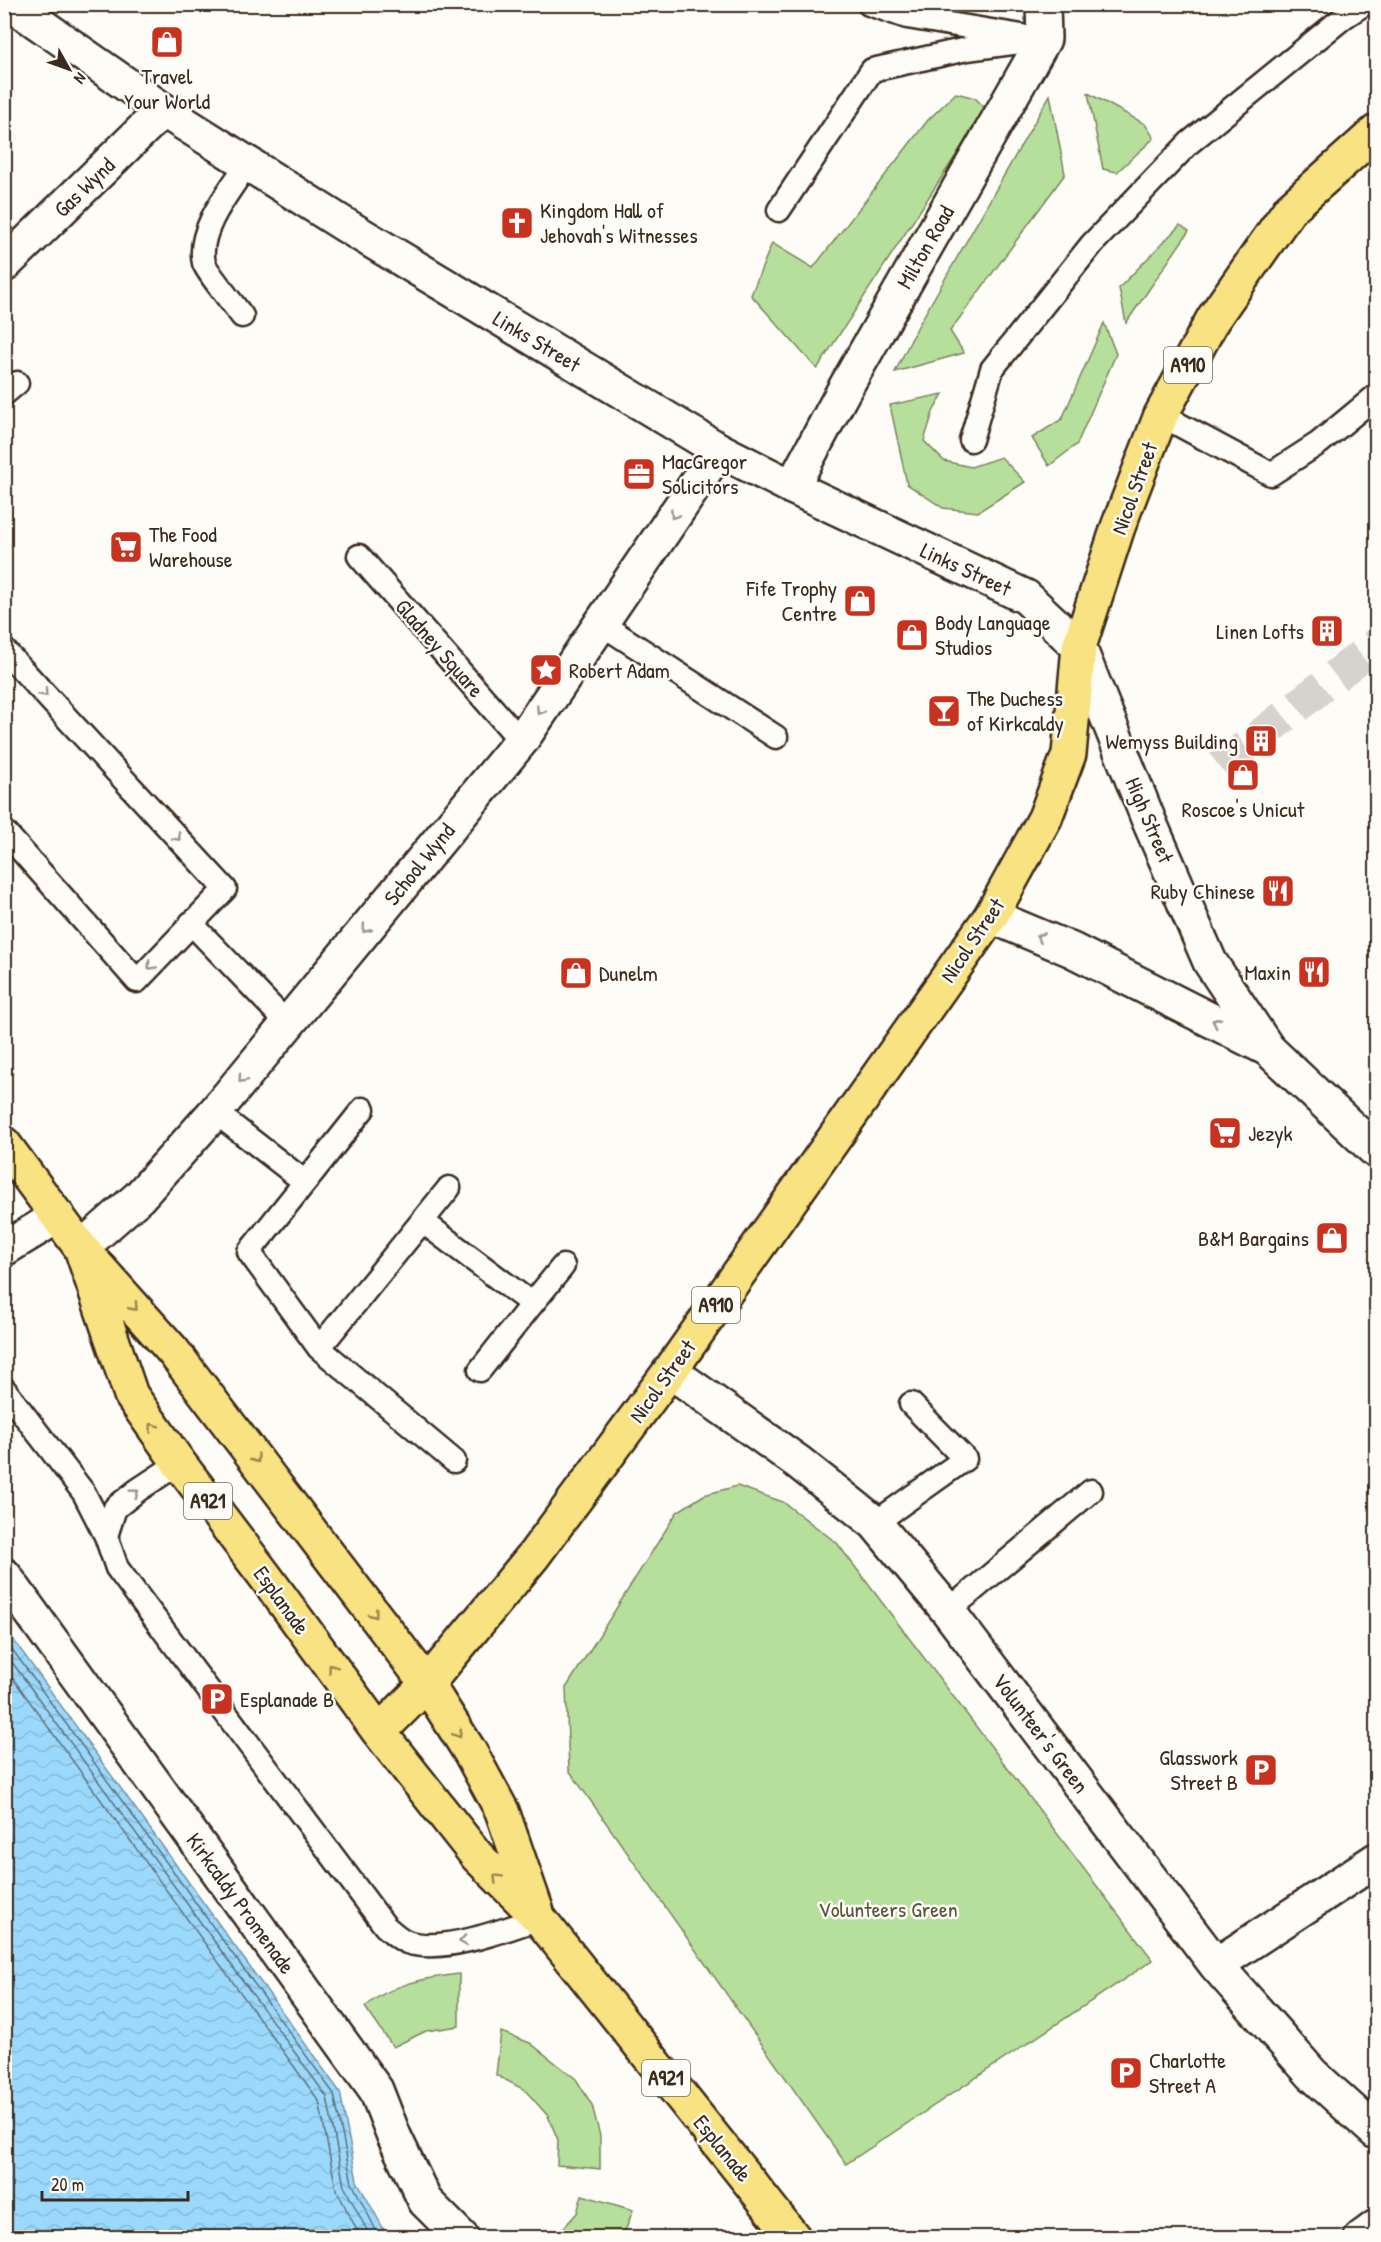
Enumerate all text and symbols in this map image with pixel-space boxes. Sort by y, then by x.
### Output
shop icon: Travel Your World [149,24,185,60]
north arrow [39,39,99,99]
place label: Travel Your World [124,61,211,116]
text: N [69,68,92,89]
street label: Gas Wynd [47,150,121,224]
place label: Kingdom Hall of Jehovah's Witnesses [540,195,698,250]
street label: Milton Road [889,200,961,294]
church icon: Kingdom Hall of Jehovah's Witnesses [499,205,535,241]
street label: Links Street [488,303,587,379]
road number: A910 [1164,347,1212,383]
street label: Nicol Street [1103,437,1165,538]
place label: MacGregor Solicitors [662,446,748,501]
office icon: MacGregor Solicitors [621,456,657,492]
one-way arrow [670,509,681,520]
place label: The Food Warehouse [149,519,233,574]
supermarket icon: The Food Warehouse [108,529,144,565]
street label: Links Street [916,535,1017,603]
place label: Fife Trophy Centre [746,573,837,628]
shop icon: Fife Trophy Centre [842,583,878,619]
street label: Gladney Square [389,592,491,704]
place label: Body Language Studios [935,607,1051,662]
building icon: Linen Lofts [1309,613,1345,649]
place label: Linen Lofts [1216,616,1304,646]
shop icon: Body Language Studios [894,617,930,653]
place icon: Robert Adam [528,652,564,688]
place label: Robert Adam [569,655,670,685]
place label: The Duchess of Kirkcaldy [967,683,1064,738]
one-way arrow [37,687,48,697]
bar icon: The Duchess of Kirkcaldy [926,693,962,729]
one-way arrow [537,705,548,716]
building icon: Wemyss Building [1243,723,1279,759]
place label: Wemyss Building [1105,726,1238,756]
shop icon: Roscoe's Unicut [1225,757,1261,793]
street label: High Street [1119,772,1182,868]
place label: Roscoe's Unicut [1182,794,1305,824]
street label: School Wynd [377,816,462,911]
one-way arrow [169,829,180,840]
restaurant icon: Ruby Chinese [1260,873,1296,909]
place label: Ruby Chinese [1151,876,1255,906]
street label: Nicol Street [933,891,1012,988]
one-way arrow [362,922,373,933]
one-way arrow [1036,932,1047,944]
restaurant icon: Maxin [1296,954,1332,990]
shop icon: Dunelm [558,955,594,991]
place label: Maxin [1245,957,1291,987]
place label: Dunelm [599,958,658,988]
one-way arrow [147,959,158,969]
one-way arrow [1211,1018,1222,1030]
one-way arrow [239,1073,250,1084]
supermarket icon: Jezyk [1207,1115,1243,1151]
place label: Jezyk [1248,1118,1293,1148]
shop icon: B&M Bargains [1314,1220,1350,1256]
place label: B&M Bargains [1198,1223,1309,1253]
road number: A910 [692,1287,740,1323]
one-way arrow [127,1300,138,1311]
street label: Nicol Street [622,1333,703,1429]
one-way arrow [150,1422,161,1433]
one-way arrow [249,1453,260,1464]
road number: A921 [184,1483,232,1519]
one-way arrow [128,1489,139,1500]
street label: Esplanade [247,1560,317,1641]
one-way arrow [367,1608,378,1619]
one-way arrow [328,1663,339,1674]
street label: Volunteer's Green [986,1667,1096,1799]
parking icon: Esplanade B [199,1681,235,1717]
place label: Esplanade B [240,1684,334,1714]
one-way arrow [451,1728,463,1738]
place label: Glasswork Street B [1159,1742,1238,1797]
parking icon: Glasswork Street B [1243,1752,1279,1788]
street label: Kirkcaldy Promenade [180,1826,303,1980]
one-way arrow [493,1874,504,1884]
park label: Volunteers Green [818,1894,958,1924]
one-way arrow [458,1934,468,1946]
place label: Charlotte Street A [1149,2045,1226,2100]
parking icon: Charlotte Street A [1108,2055,1144,2091]
road number: A921 [642,2060,690,2096]
street label: Esplanade [687,2108,759,2188]
scale bar [42,2164,188,2202]
text: 20 m [51,2172,84,2197]

